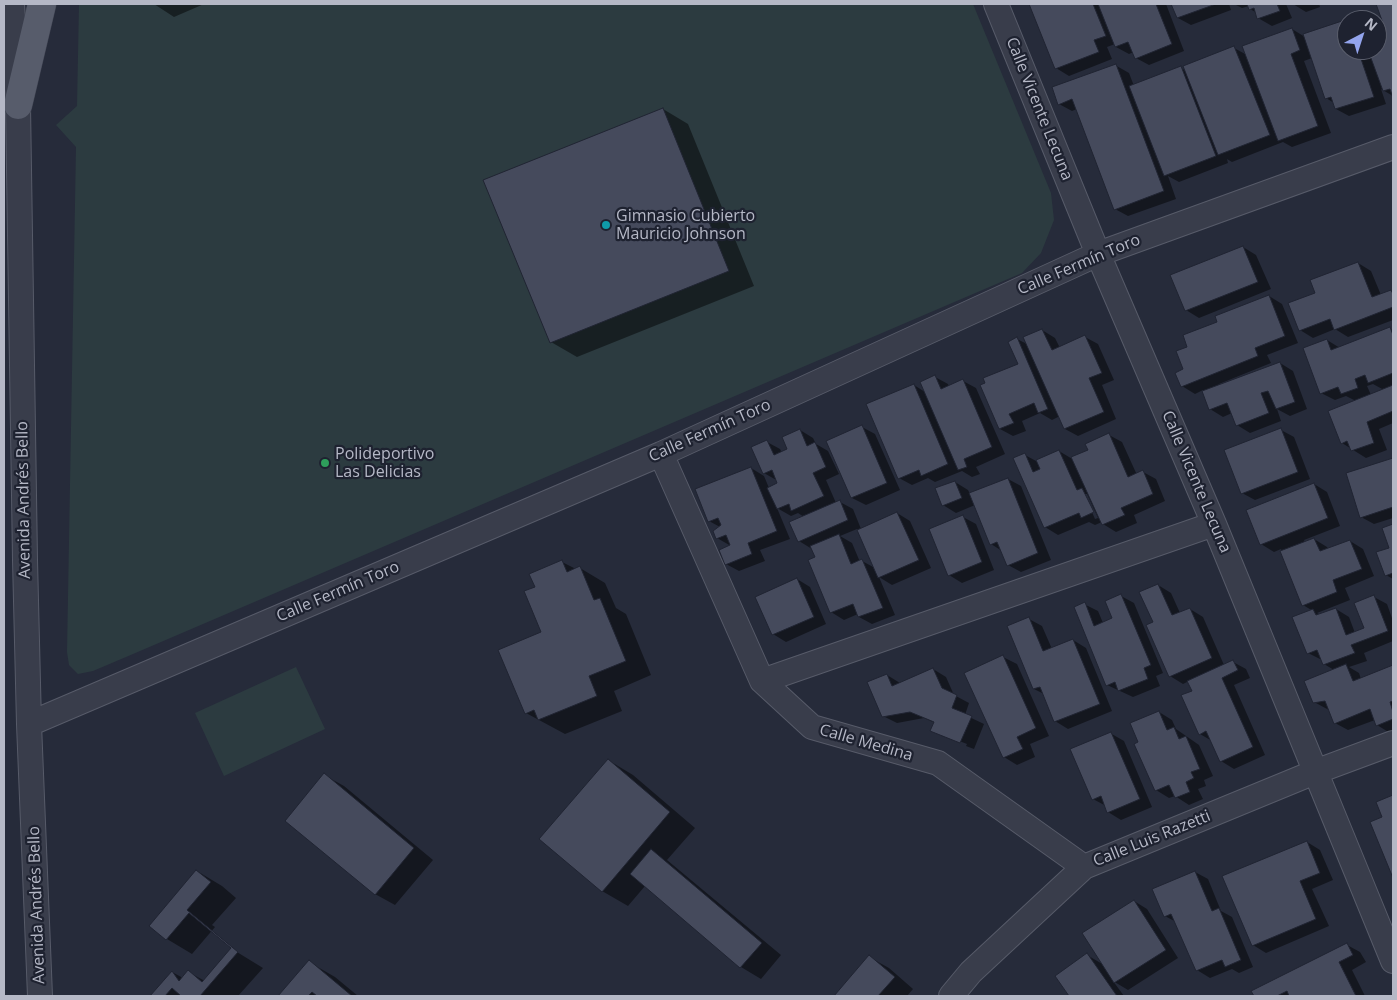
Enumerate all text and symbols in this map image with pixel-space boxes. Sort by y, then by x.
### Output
north arrow [1337,10,1387,60]
text: N [1361,13,1382,35]
street label: Calle Vicente Lecuna [1002,35,1076,183]
place label: Gimnasio Cubierto Mauricio Johnson [616,206,755,244]
marker: Gimnasio Cubierto Mauricio Johnson [600,219,612,231]
street label: Calle Fermín Toro [1015,230,1143,300]
street label: Calle Fermín Toro [646,396,774,466]
street label: Calle Vicente Lecuna [1157,408,1235,556]
street label: Avenida Andrés Bello [13,421,35,579]
place label: Polideportivo Las Delicias [335,444,434,482]
marker: Polideportivo Las Delicias [319,457,331,469]
street label: Calle Fermín Toro [274,557,402,627]
street label: Calle Medina [817,721,915,765]
street label: Calle Luis Razetti [1091,807,1213,871]
street label: Avenida Andrés Bello [25,826,49,984]

